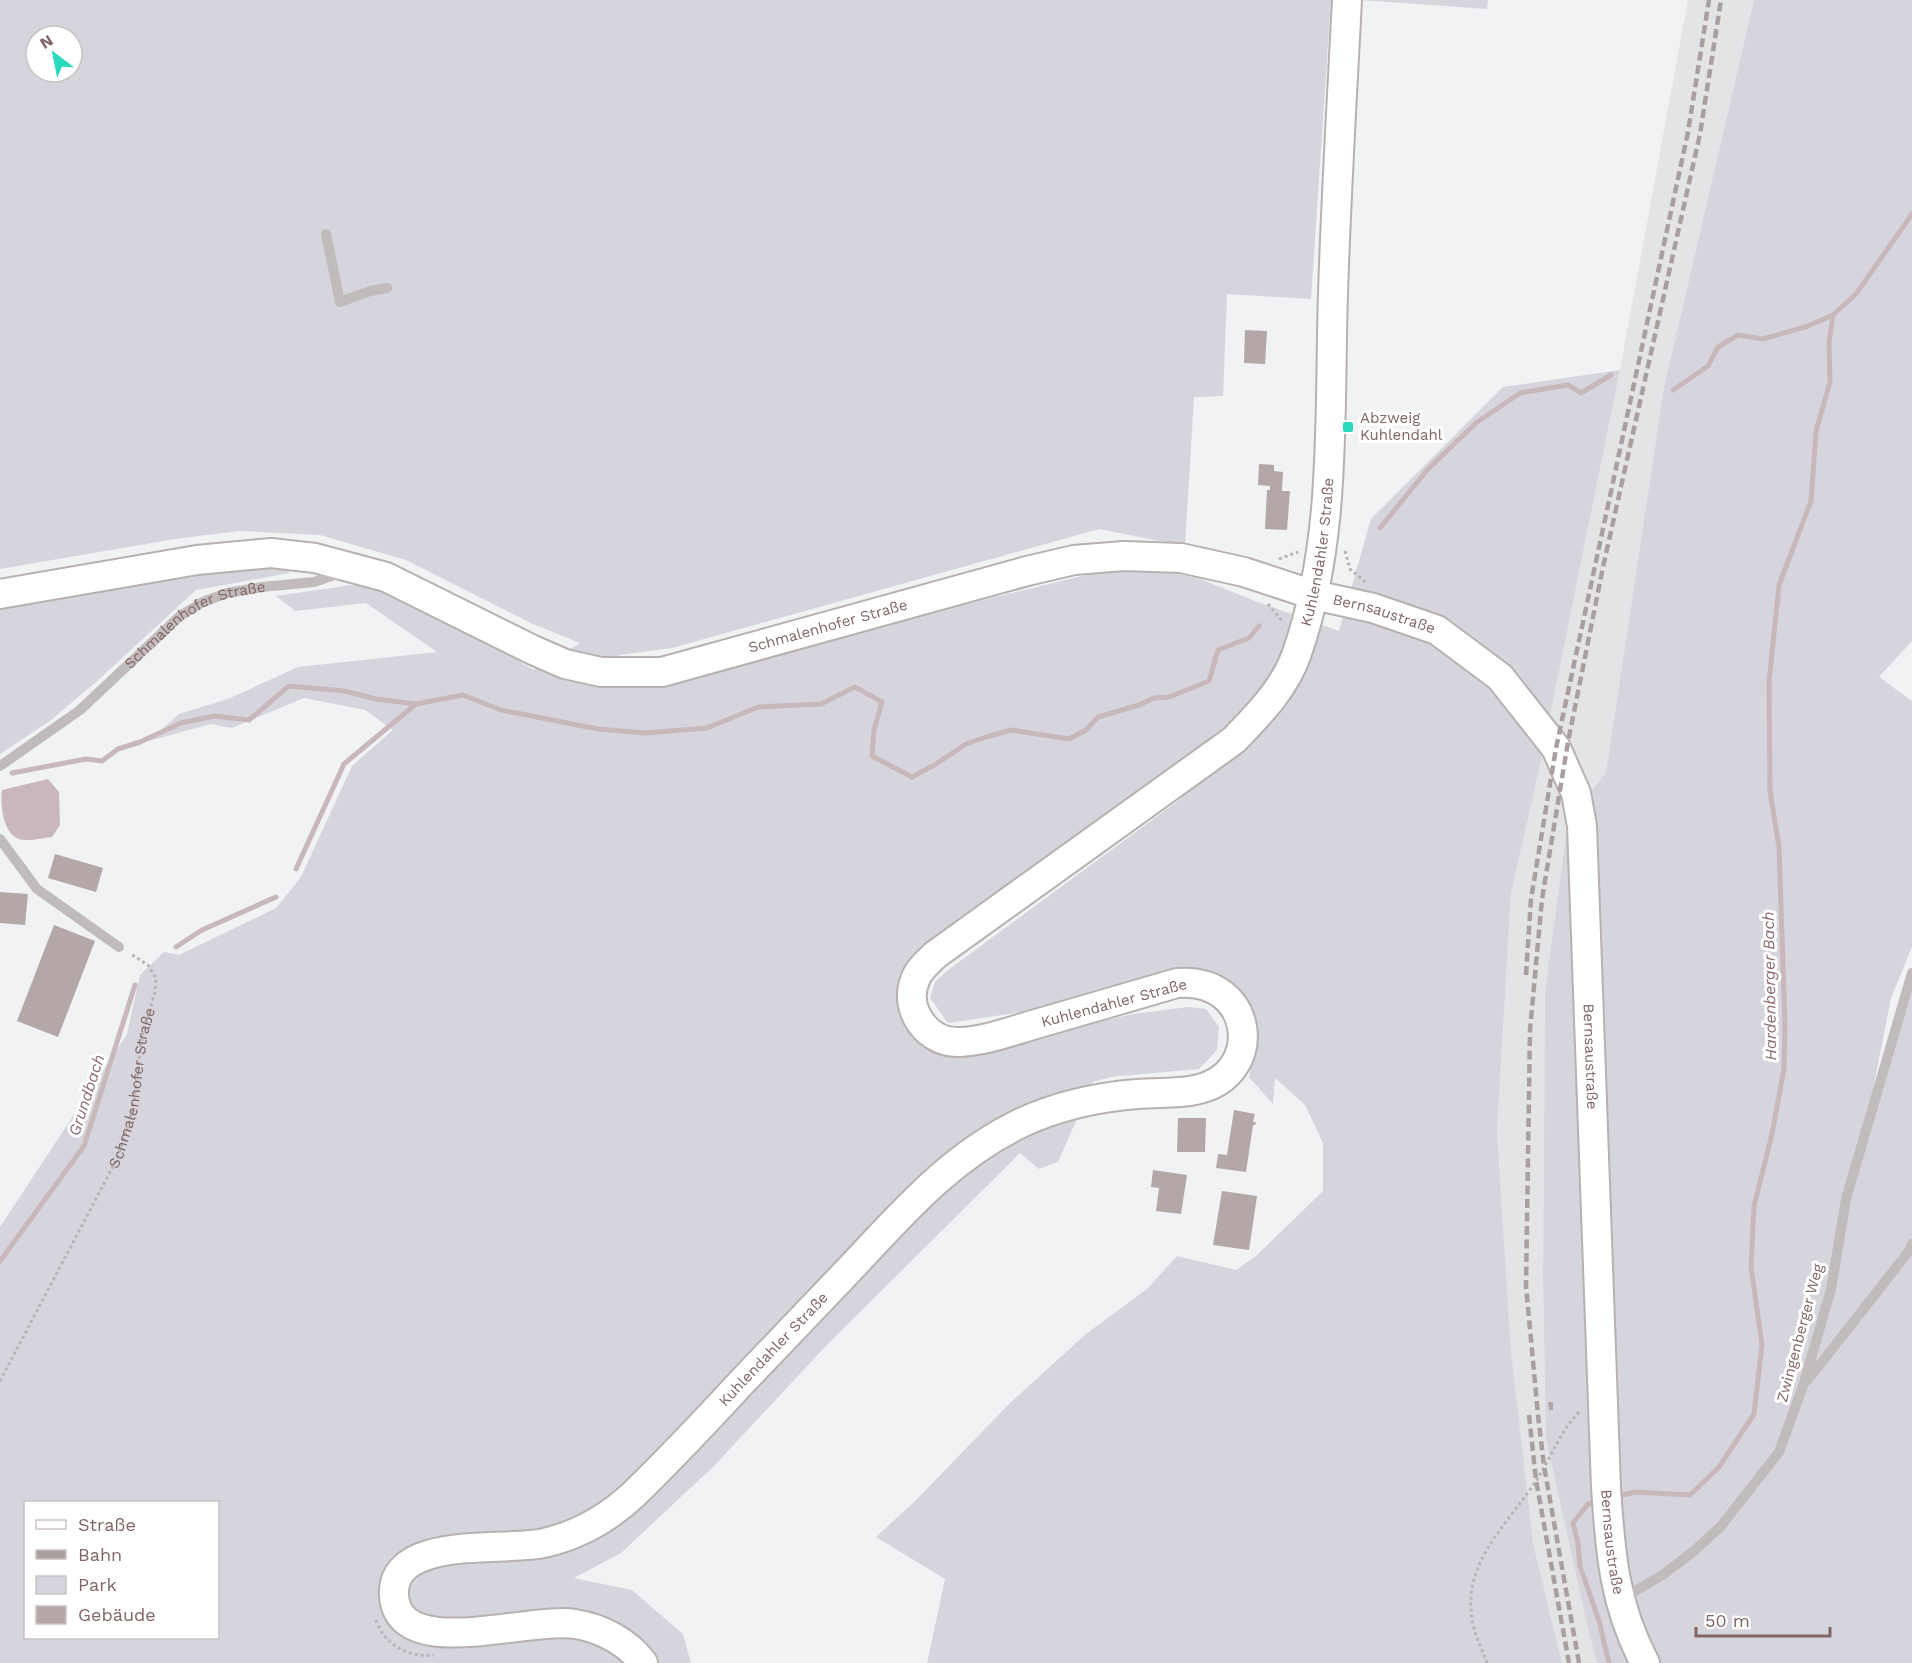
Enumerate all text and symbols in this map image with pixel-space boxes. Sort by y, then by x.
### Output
north arrow [24,24,84,84]
text: N [36,31,56,53]
place label: Abzweig Kuhlendahl [1360,409,1443,444]
marker: Abzweig Kuhlendahl [1341,420,1355,434]
street label: Kuhlendahler Straße [1297,477,1337,628]
street label: Schmalenhofer Straße [121,578,267,673]
street label: Bernsaustraße [1331,590,1438,638]
street label: Schmalenhofer Straße [746,596,909,657]
water label: Hardenberger Bach [1759,911,1780,1061]
street label: Kuhlendahler Straße [1039,975,1189,1031]
street label: Bernsaustraße [1579,1003,1601,1110]
street label: Schmalenhofer Straße [105,1006,159,1171]
water label: Grundbach [64,1052,109,1138]
street label: Zwingenberger Weg [1773,1262,1827,1404]
street label: Kuhlendahler Straße [715,1289,832,1410]
street label: Bernsaustraße [1597,1489,1628,1596]
legend [24,1501,219,1639]
text: Straße [78,1514,136,1535]
text: Bahn [78,1544,122,1565]
text: Park [78,1574,117,1595]
scale bar [1696,1600,1830,1638]
text: Gebäude [78,1604,156,1625]
text: 50 m [1705,1610,1750,1631]

